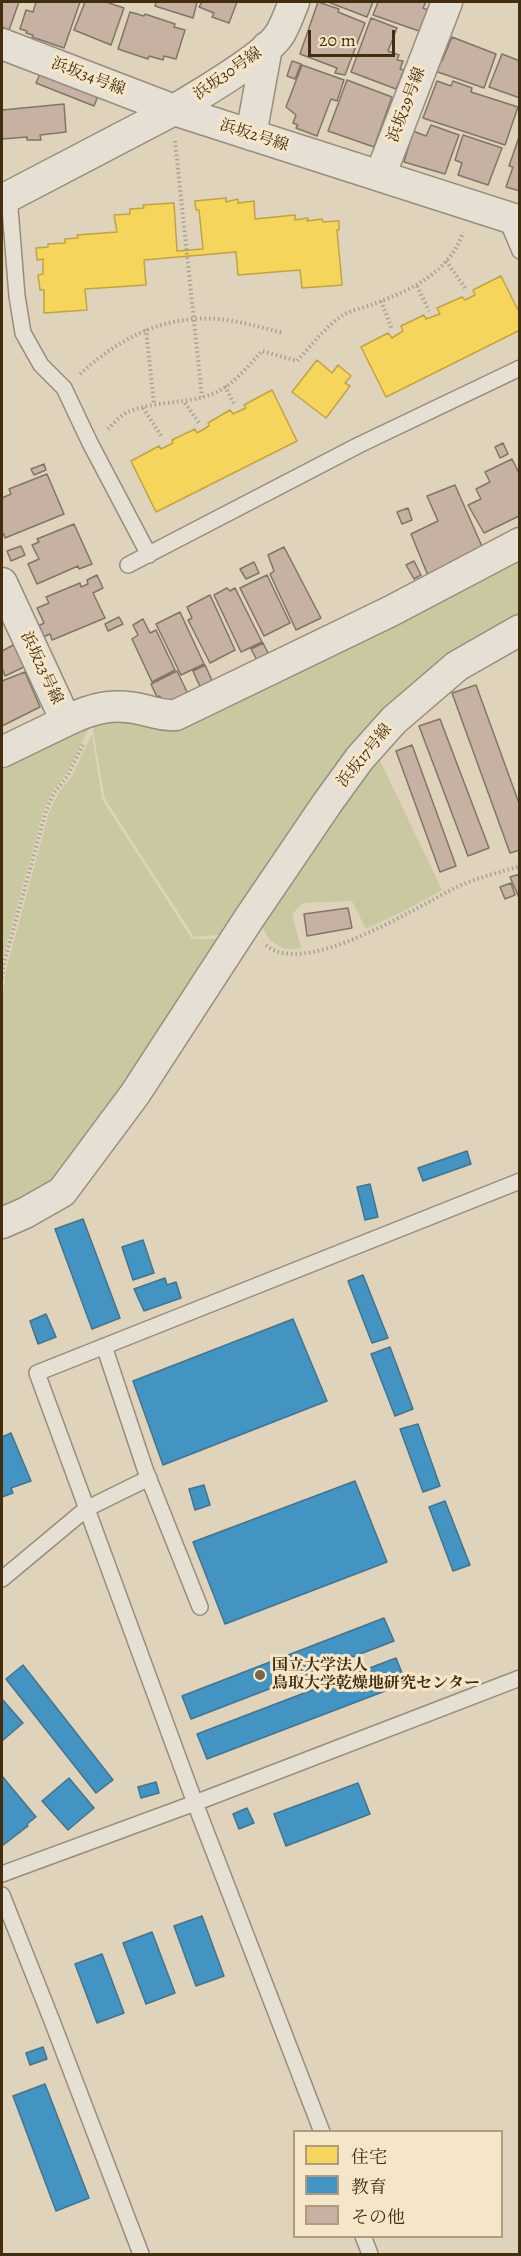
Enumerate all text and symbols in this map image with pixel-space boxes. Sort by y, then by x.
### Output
scale bar [311,18,398,56]
text: 20 m [319,28,356,52]
street label: 浜坂30号線 [190,43,266,105]
street label: 浜坂34号線 [48,54,128,100]
street label: 浜坂29号線 [384,65,430,145]
street label: 浜坂2号線 [217,116,291,156]
street label: 浜坂23号線 [16,628,66,708]
street label: 浜坂17号線 [334,720,396,792]
place label: 国立大学法人 鳥取大学乾燥地研究センター [272,1656,480,1694]
marker: 国立大学法人 鳥取大学乾燥地研究センター [253,1668,267,1682]
legend [293,2130,503,2238]
text: 住宅 [351,2145,387,2169]
text: 教育 [351,2175,387,2199]
text: その他 [351,2205,405,2229]

